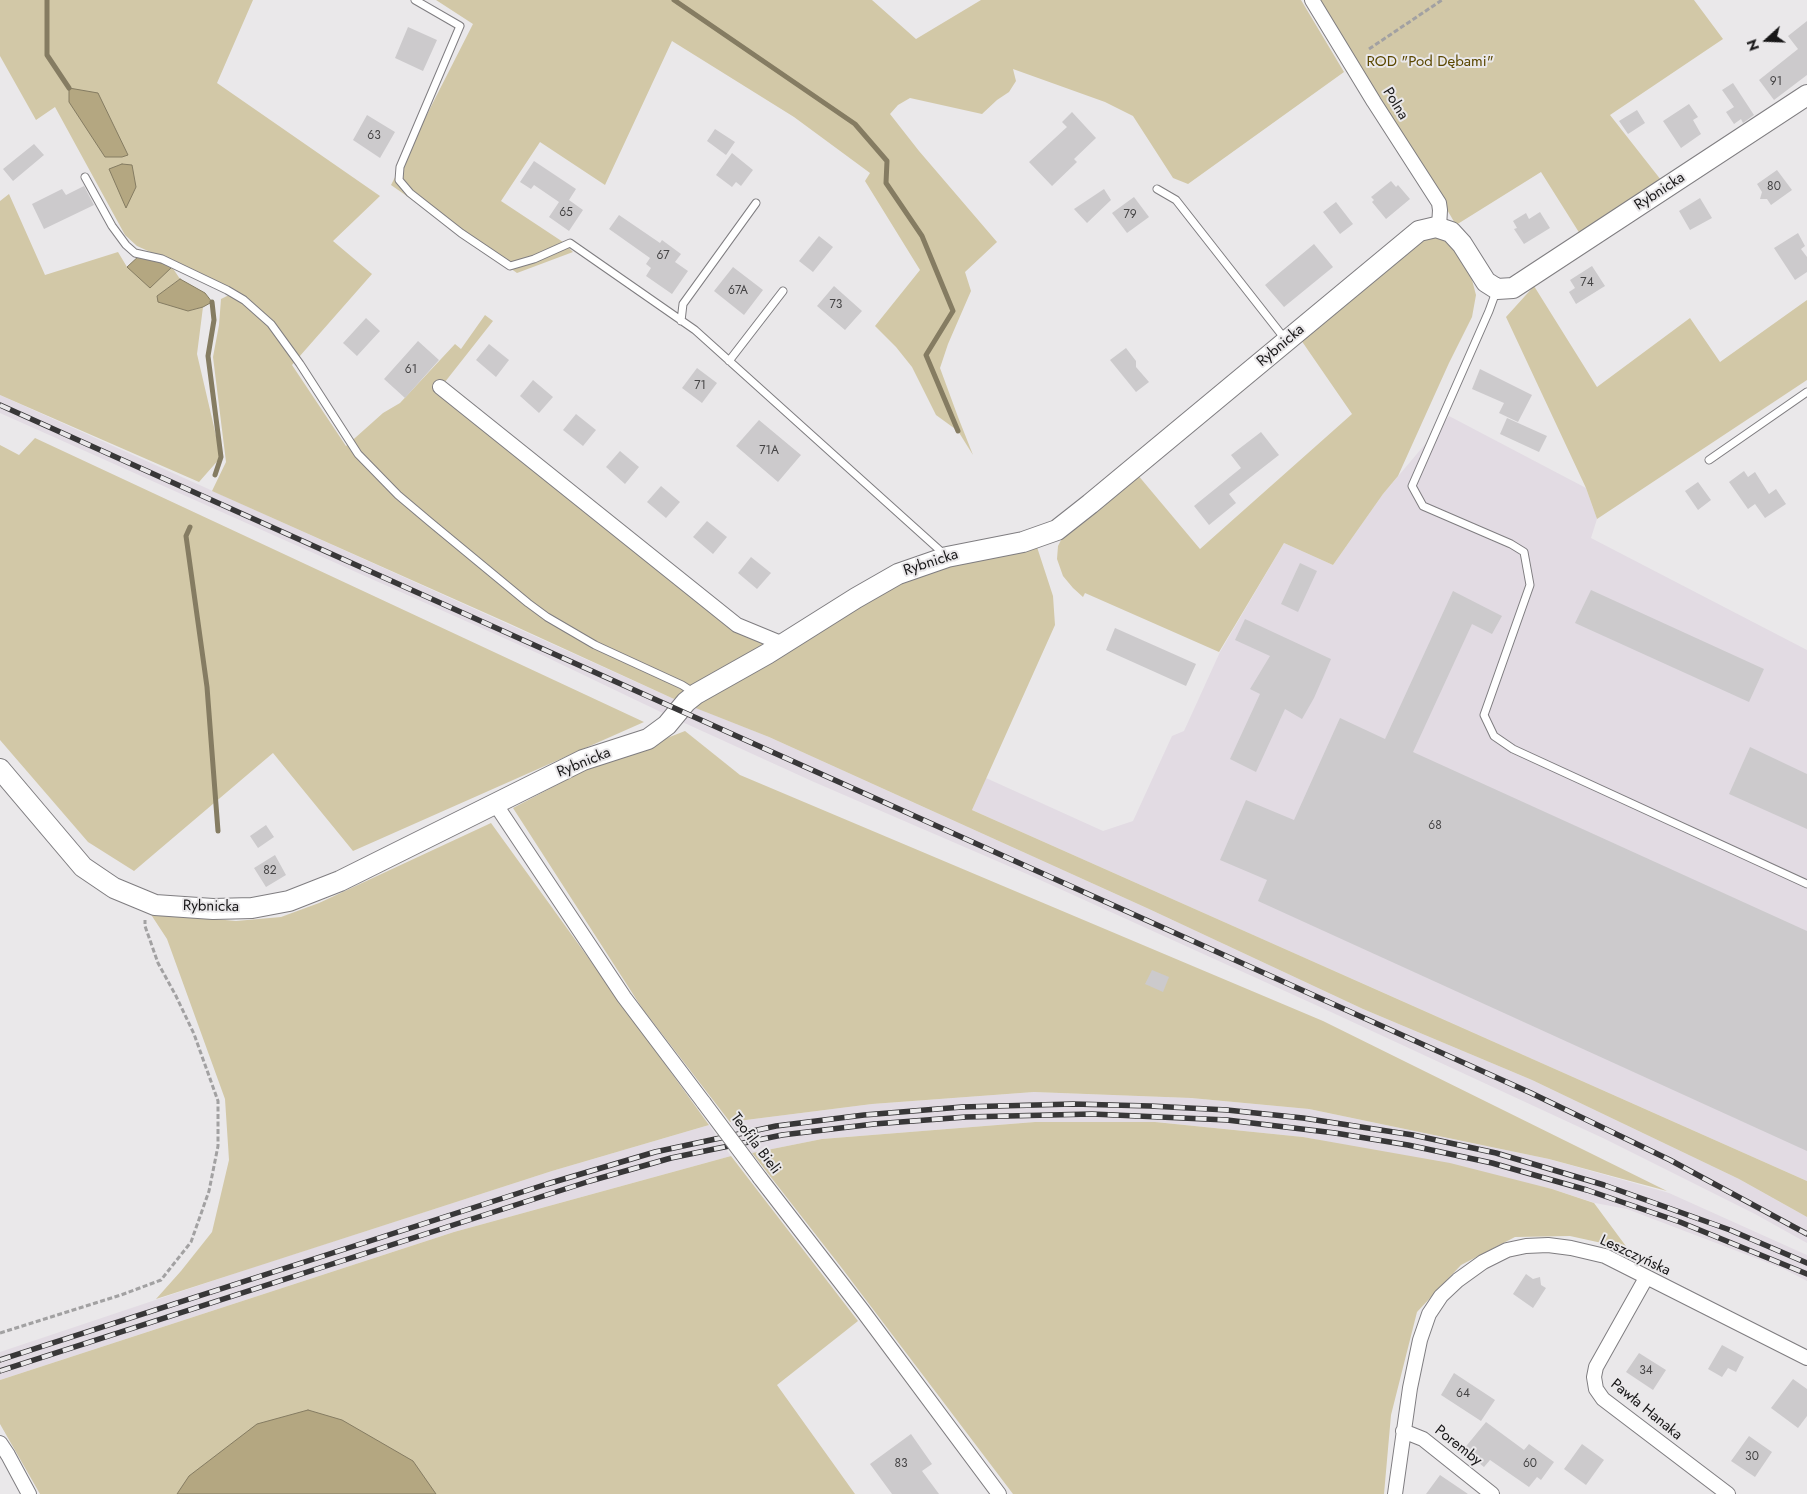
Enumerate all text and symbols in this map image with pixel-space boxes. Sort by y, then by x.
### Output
north arrow [1742,15,1792,65]
text: N [1742,36,1764,54]
park label: ROD "Pod Dębami" [1366,53,1494,71]
house number: 91 [1770,75,1782,89]
street label: Polna [1378,85,1412,123]
house number: 63 [367,129,381,143]
street label: Rybnicka [1631,169,1689,215]
house number: 80 [1767,180,1781,194]
house number: 65 [559,206,573,220]
house number: 79 [1123,208,1137,222]
house number: 67 [656,249,670,263]
house number: 74 [1580,276,1594,290]
house number: 67A [728,284,748,298]
house number: 73 [830,298,842,312]
street label: Rybnicka [1254,321,1308,371]
house number: 61 [405,363,417,377]
house number: 71 [694,379,706,393]
house number: 71A [759,444,779,458]
street label: Rybnicka [901,546,961,580]
street label: Rybnicka [555,744,613,782]
house number: 68 [1428,819,1442,833]
house number: 82 [263,864,277,878]
street label: Rybnicka [183,898,239,916]
street label: Teofila Bieli [726,1110,784,1178]
street label: Leszczyńska [1597,1232,1673,1280]
house number: 34 [1639,1364,1653,1378]
street label: Pawła Hanaka [1606,1376,1686,1444]
house number: 64 [1456,1387,1470,1401]
street label: Poremby [1431,1422,1485,1470]
house number: 30 [1745,1450,1759,1464]
house number: 83 [894,1457,908,1471]
house number: 60 [1523,1457,1537,1471]

